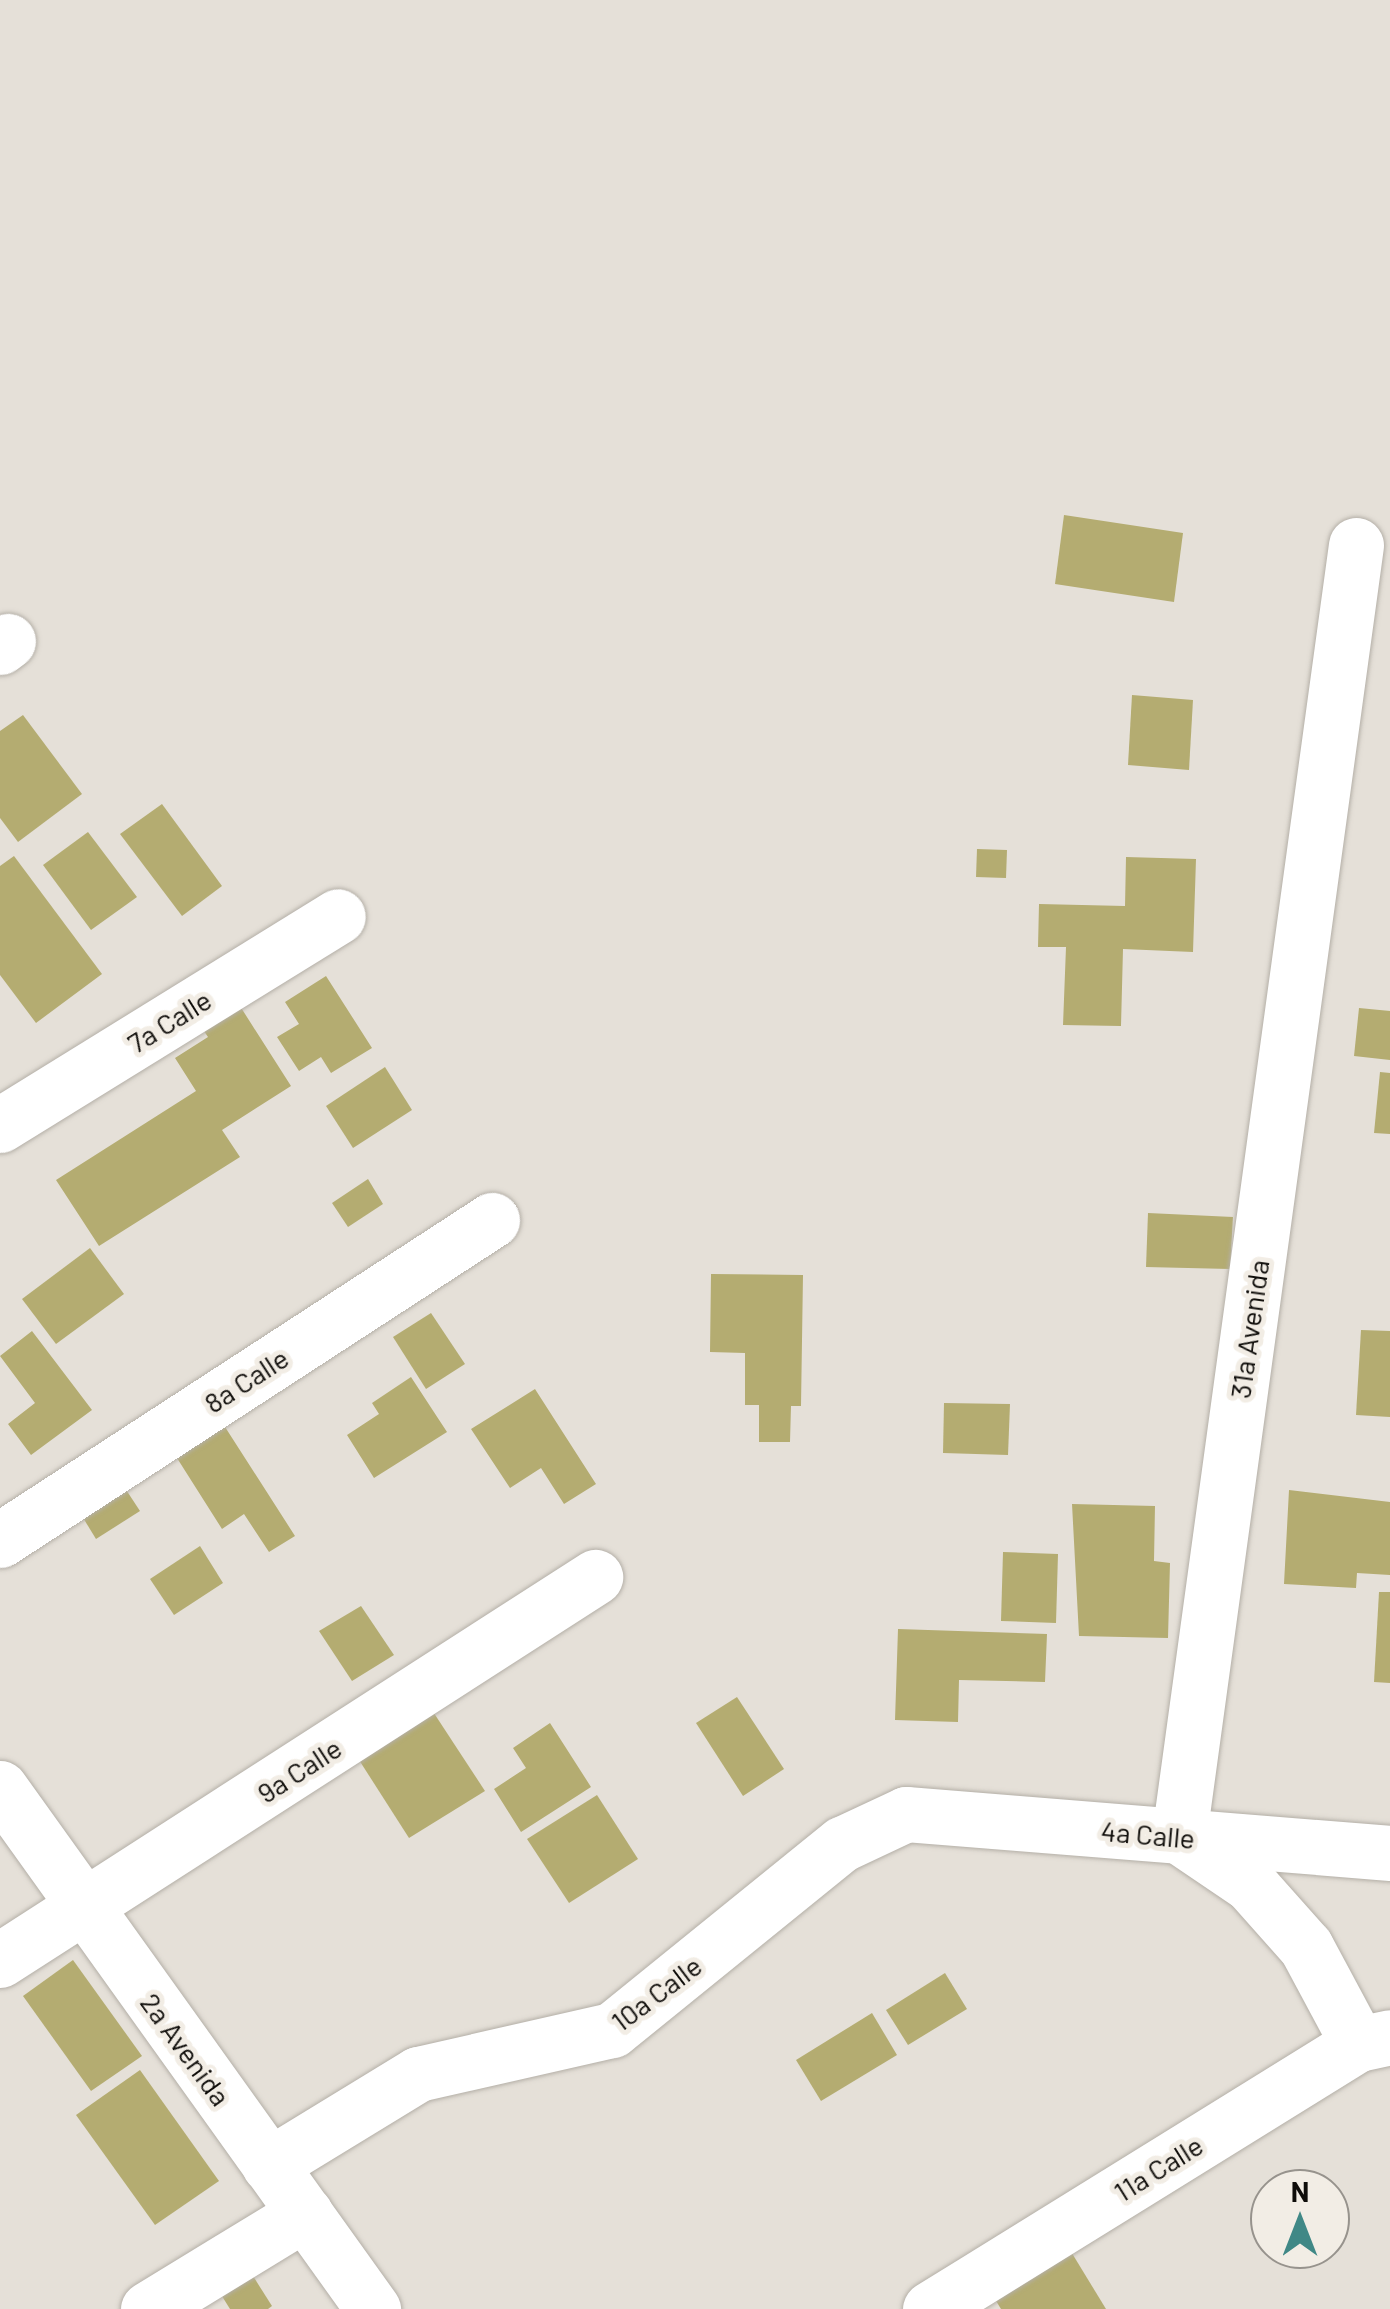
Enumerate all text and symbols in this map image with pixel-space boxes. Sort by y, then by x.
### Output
street label: 7a Calle [121,982,217,1060]
street label: 31a Avenida [1223,1257,1275,1401]
street label: 8a Calle [198,1340,294,1420]
street label: 9a Calle [251,1730,347,1810]
street label: 4a Calle [1100,1813,1196,1855]
street label: 10a Calle [604,1948,708,2038]
street label: 2a Avenida [134,1986,238,2112]
street label: 11a Calle [1107,2128,1209,2208]
north arrow [1250,2169,1350,2269]
text: N [1291,2174,1309,2208]

